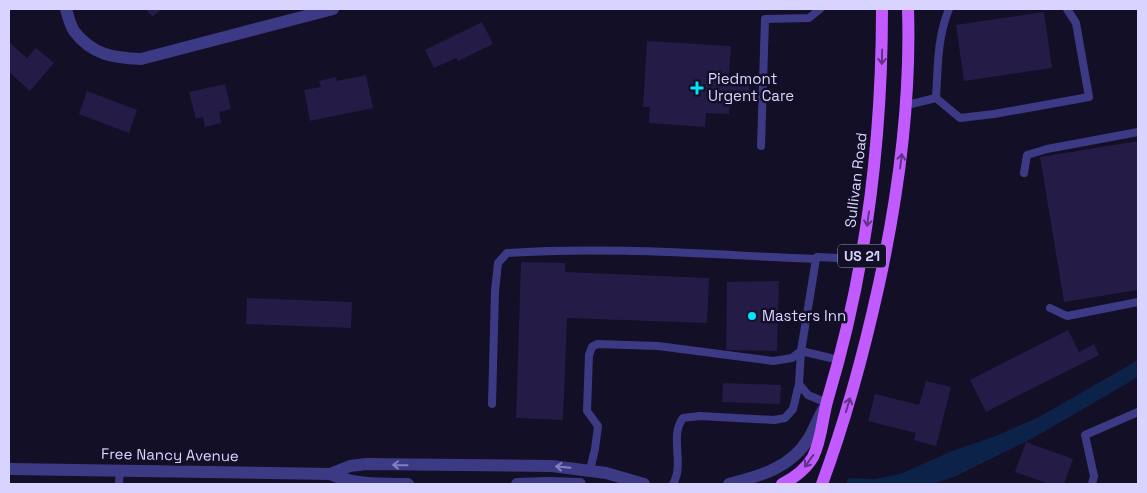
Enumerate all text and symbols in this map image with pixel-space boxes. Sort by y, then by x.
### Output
one-way arrow [877,49,886,65]
place label: Piedmont Urgent Care [708,69,794,105]
marker: Piedmont Urgent Care [690,81,704,95]
street label: Sullivan Road [840,131,871,229]
one-way arrow [897,153,907,169]
one-way arrow [863,211,873,227]
road number: US 21 [838,245,886,268]
place label: Masters Inn [762,306,846,325]
marker: Masters Inn [746,310,758,322]
one-way arrow [844,397,854,413]
street label: Free Nancy Avenue [101,444,239,465]
one-way arrow [804,454,814,468]
one-way arrow [392,460,408,470]
one-way arrow [555,462,571,472]

